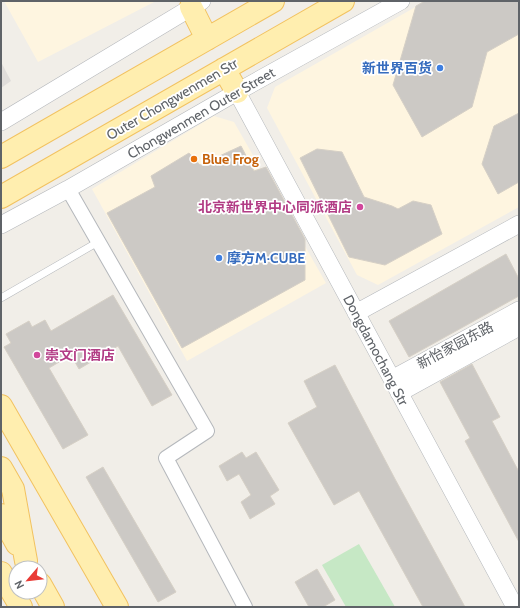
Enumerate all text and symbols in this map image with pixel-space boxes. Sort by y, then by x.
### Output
street label: Outer Chongwenmen Str [103,54,241,144]
place label: 新世界百货 [362,59,432,77]
street label: Chongwenmen Outer Street [124,63,278,163]
marker: 新世界百货 [435,63,445,73]
place label: Blue Frog [202,150,259,168]
marker: Blue Frog [189,154,199,164]
place label: 北京新世界中心同派酒店 [198,198,352,216]
marker: 北京新世界中心同派酒店 [355,202,365,212]
place label: 摩方M·CUBE [227,249,305,267]
marker: 摩方M·CUBE [214,253,224,263]
street label: Dongdamochang Str [339,292,413,409]
street label: 新怡家园东路 [414,317,496,373]
place label: 崇文门酒店 [45,346,115,364]
marker: 崇文门酒店 [32,350,42,360]
north arrow [8,560,48,600]
text: N [11,578,27,591]

